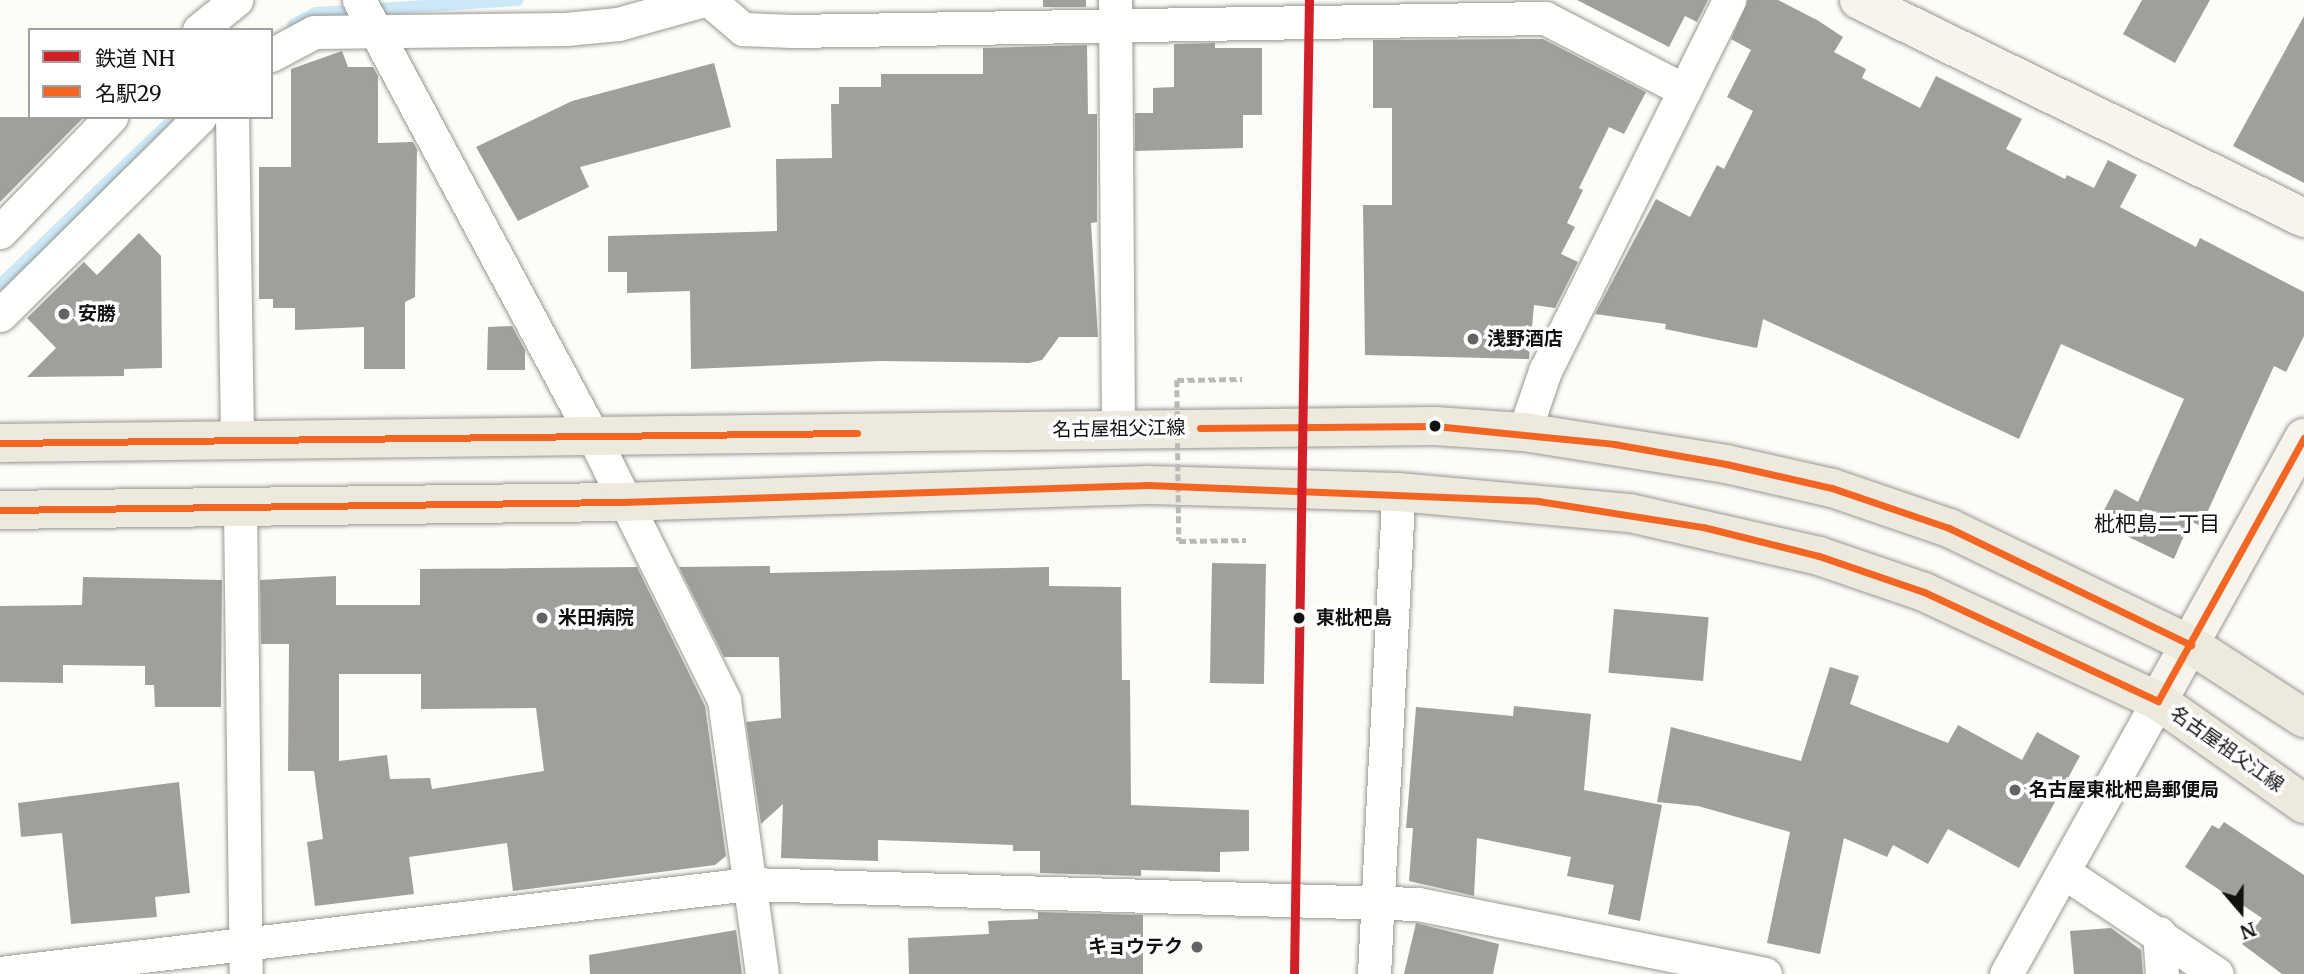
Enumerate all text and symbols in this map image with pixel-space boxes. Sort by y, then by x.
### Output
legend [28,28,273,119]
text: 鉄道 NH [95,45,175,72]
text: 名駅29 [95,80,162,107]
place label: 安勝 [78,303,116,325]
marker: 安勝 [56,306,72,322]
place label: 浅野酒店 [1487,328,1563,350]
marker: 浅野酒店 [1465,331,1481,347]
street label: 名古屋祖父江線 [1052,416,1186,442]
unlabelled marker [1428,419,1442,433]
district label: 枇杷島二丁目 [2094,511,2220,537]
place label: 米田病院 [558,607,634,629]
marker: 東枇杷島 [1288,607,1310,629]
place label: 東枇杷島 [1316,607,1392,629]
marker: 米田病院 [532,608,552,628]
street label: 名古屋祖父江線 [2166,702,2288,796]
place label: 名古屋東枇杷島郵便局 [2029,779,2219,801]
marker: 名古屋東枇杷島郵便局 [2007,782,2023,798]
north arrow [2206,876,2276,946]
text: N [2237,917,2259,945]
place label: キョウテク [1088,936,1183,958]
marker: キョウテク [1189,939,1205,955]

